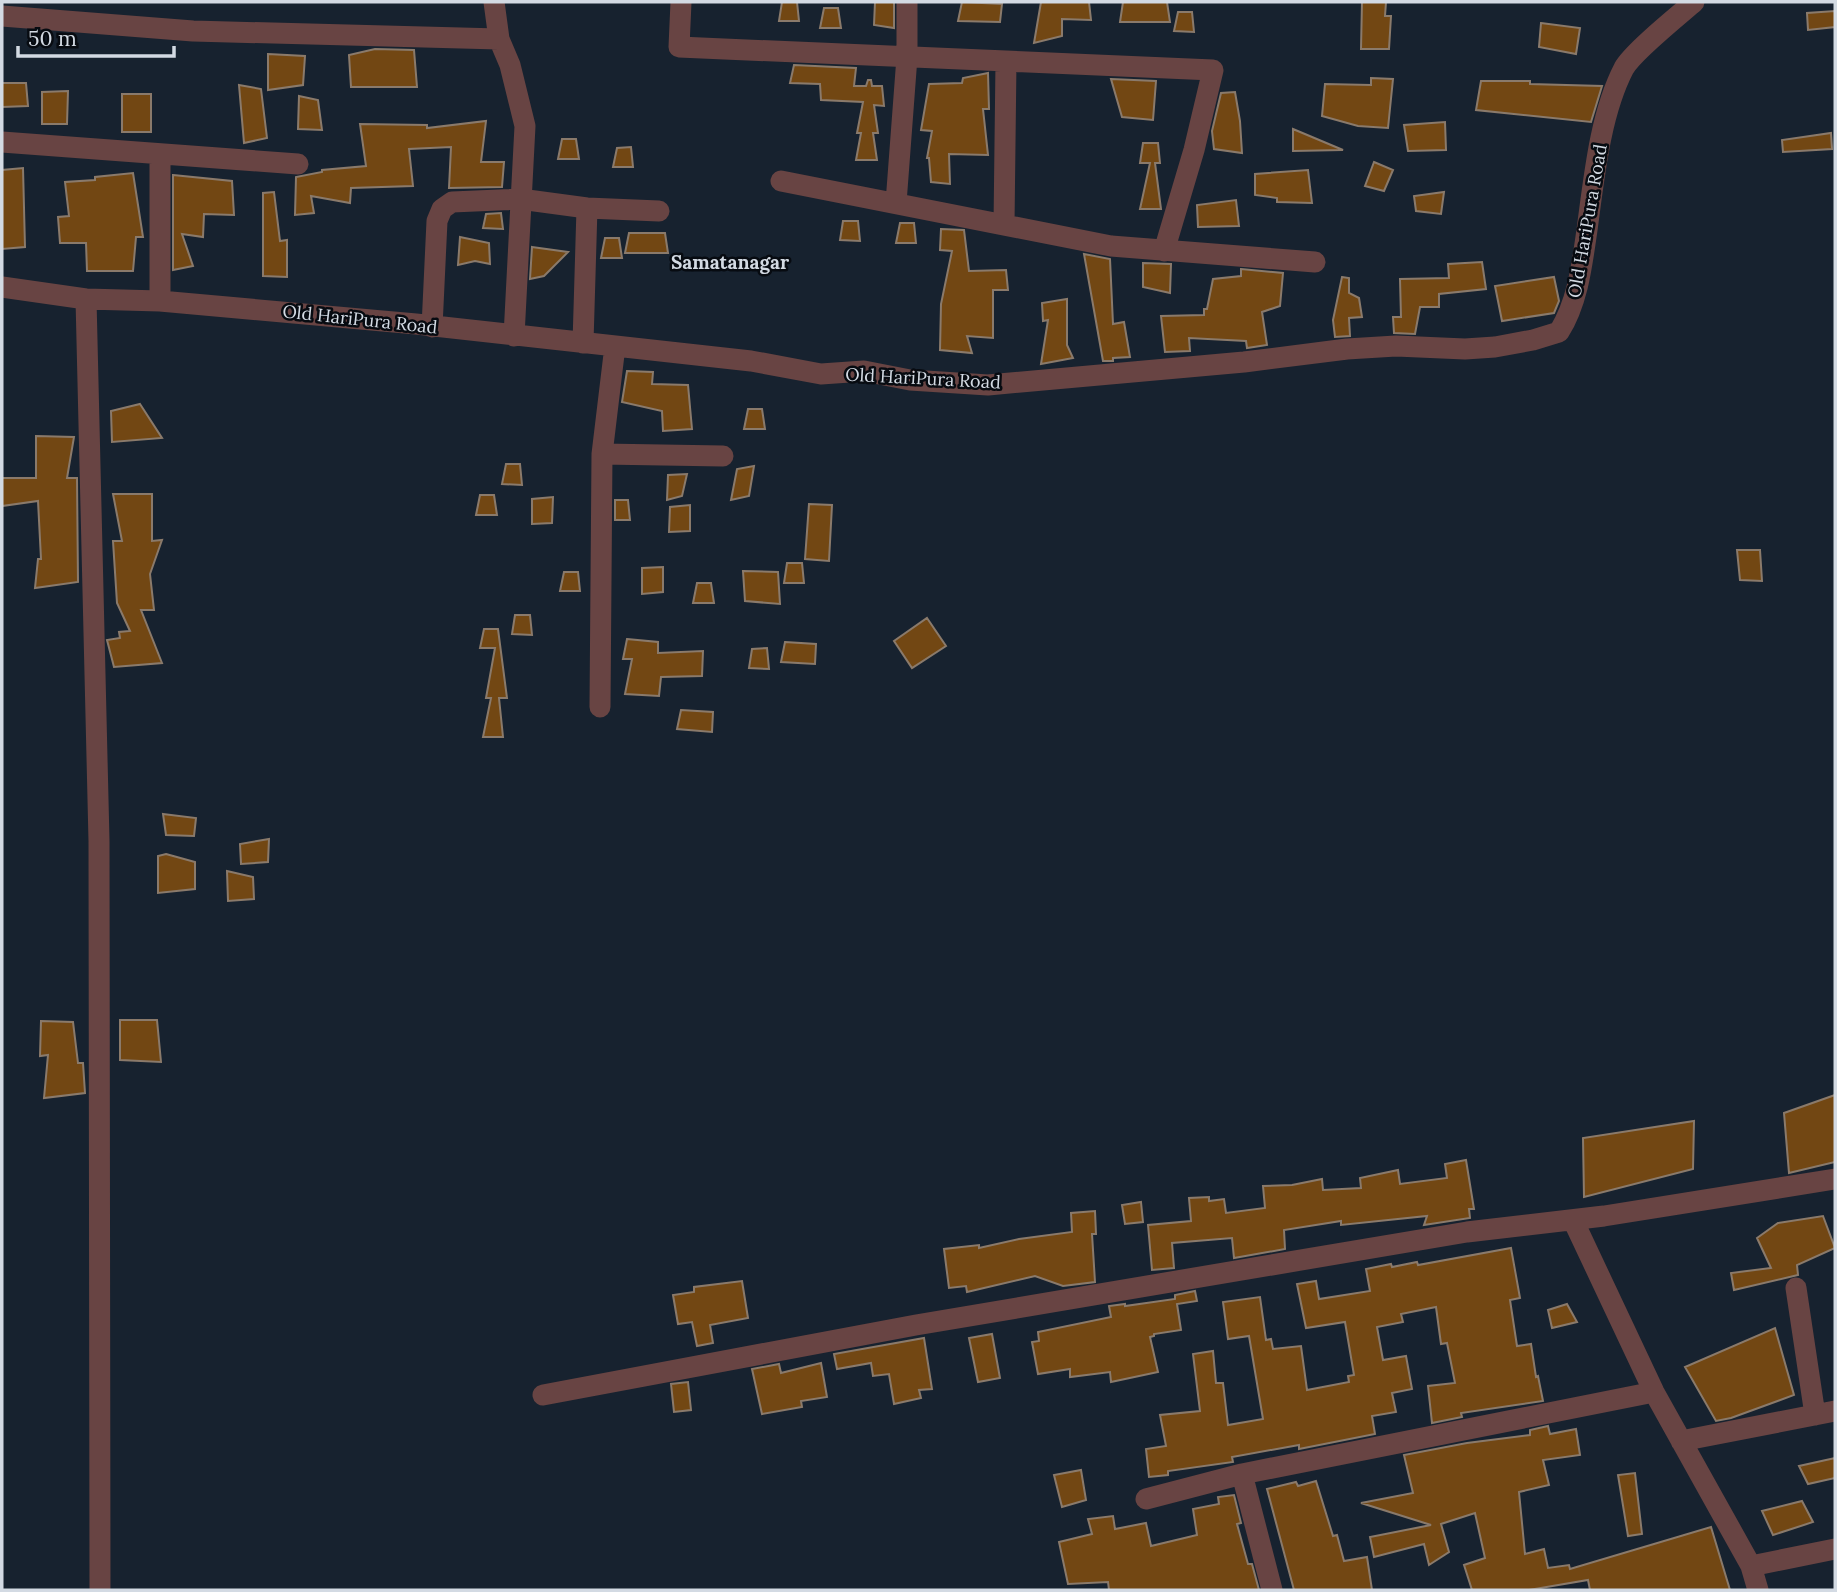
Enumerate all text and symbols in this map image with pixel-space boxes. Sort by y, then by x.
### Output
scale bar [18,14,173,58]
text: 50 m [28,25,77,52]
street label: Old HariPura Road [1562,142,1612,300]
district label: Samatanagar [671,250,789,274]
street label: Old HariPura Road [281,299,439,339]
street label: Old HariPura Road [845,362,1002,394]

